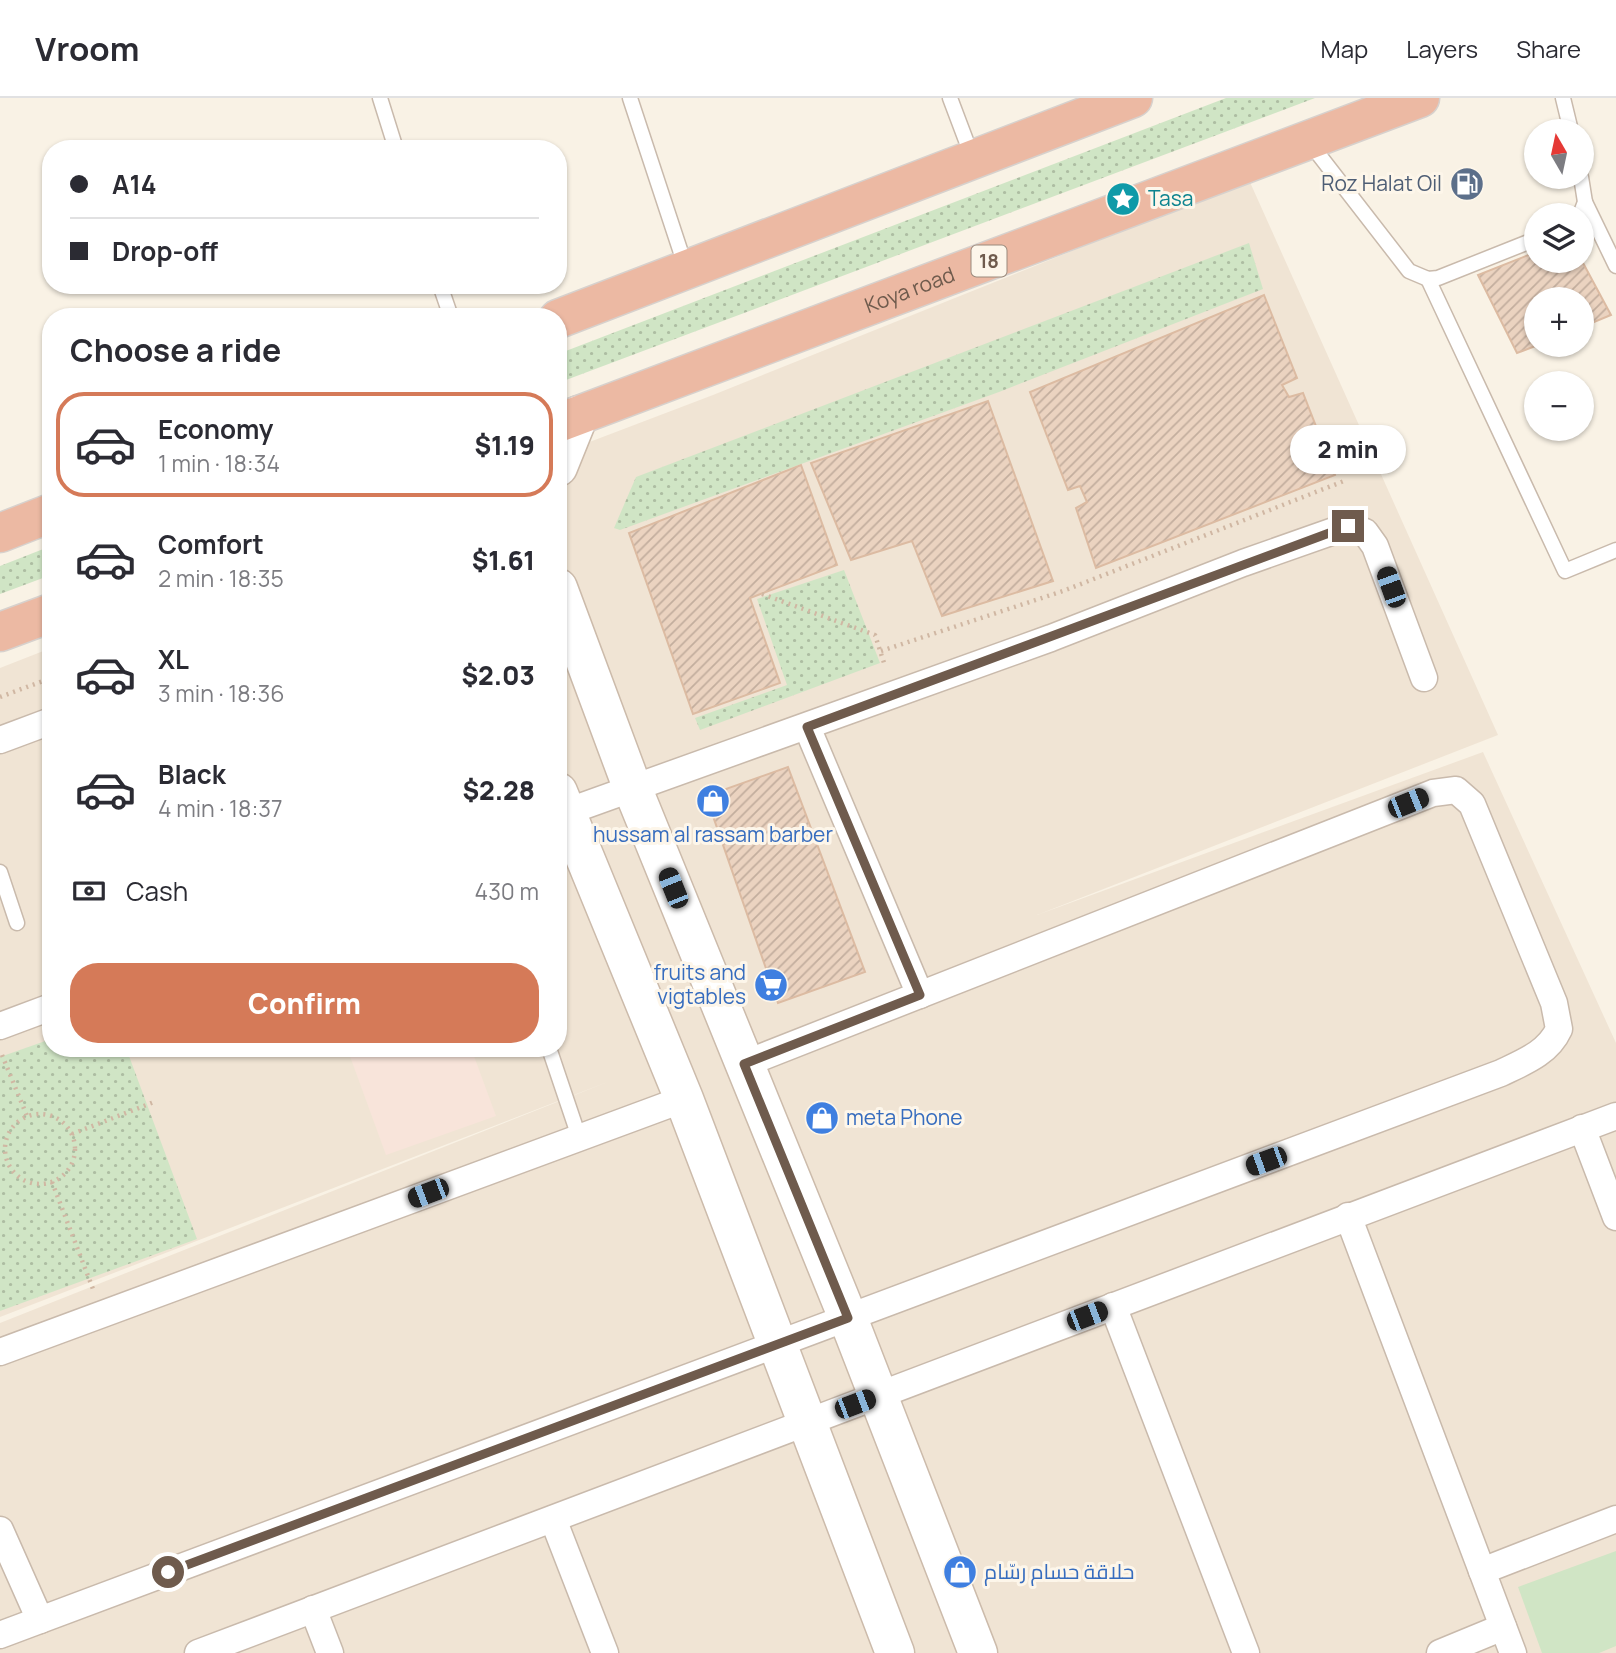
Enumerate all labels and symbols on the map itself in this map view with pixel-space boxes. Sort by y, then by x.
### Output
north arrow [1524,119,1594,189]
fuel station icon: Roz Halat Oil [1448,165,1486,203]
place label: Roz Halat Oil [1321,169,1442,197]
place icon: Tasa [1104,180,1142,218]
place label: Tasa [1148,184,1193,212]
road number: 18 [972,246,1006,276]
street label: Koya road [861,260,958,319]
callout: 2 min [1290,424,1406,474]
route end [1332,510,1364,542]
car [1374,564,1409,610]
shop icon: hussam al rassam barber [694,782,732,820]
car [1385,785,1432,821]
place label: hussam al rassam barber [593,820,833,848]
car [656,865,691,911]
place label: fruits and vigtables [653,958,746,1010]
supermarket icon: fruits and vigtables [752,966,790,1004]
shop icon: meta Phone [803,1099,841,1137]
place label: meta Phone [846,1103,963,1131]
car [1243,1144,1290,1178]
car [405,1176,452,1210]
car [1064,1299,1111,1333]
car [832,1387,879,1421]
shop icon: حلاقة حسام رسّام [941,1553,979,1591]
route start [152,1556,184,1588]
place label: حلاقة حسام رسّام [984,1557,1134,1586]

